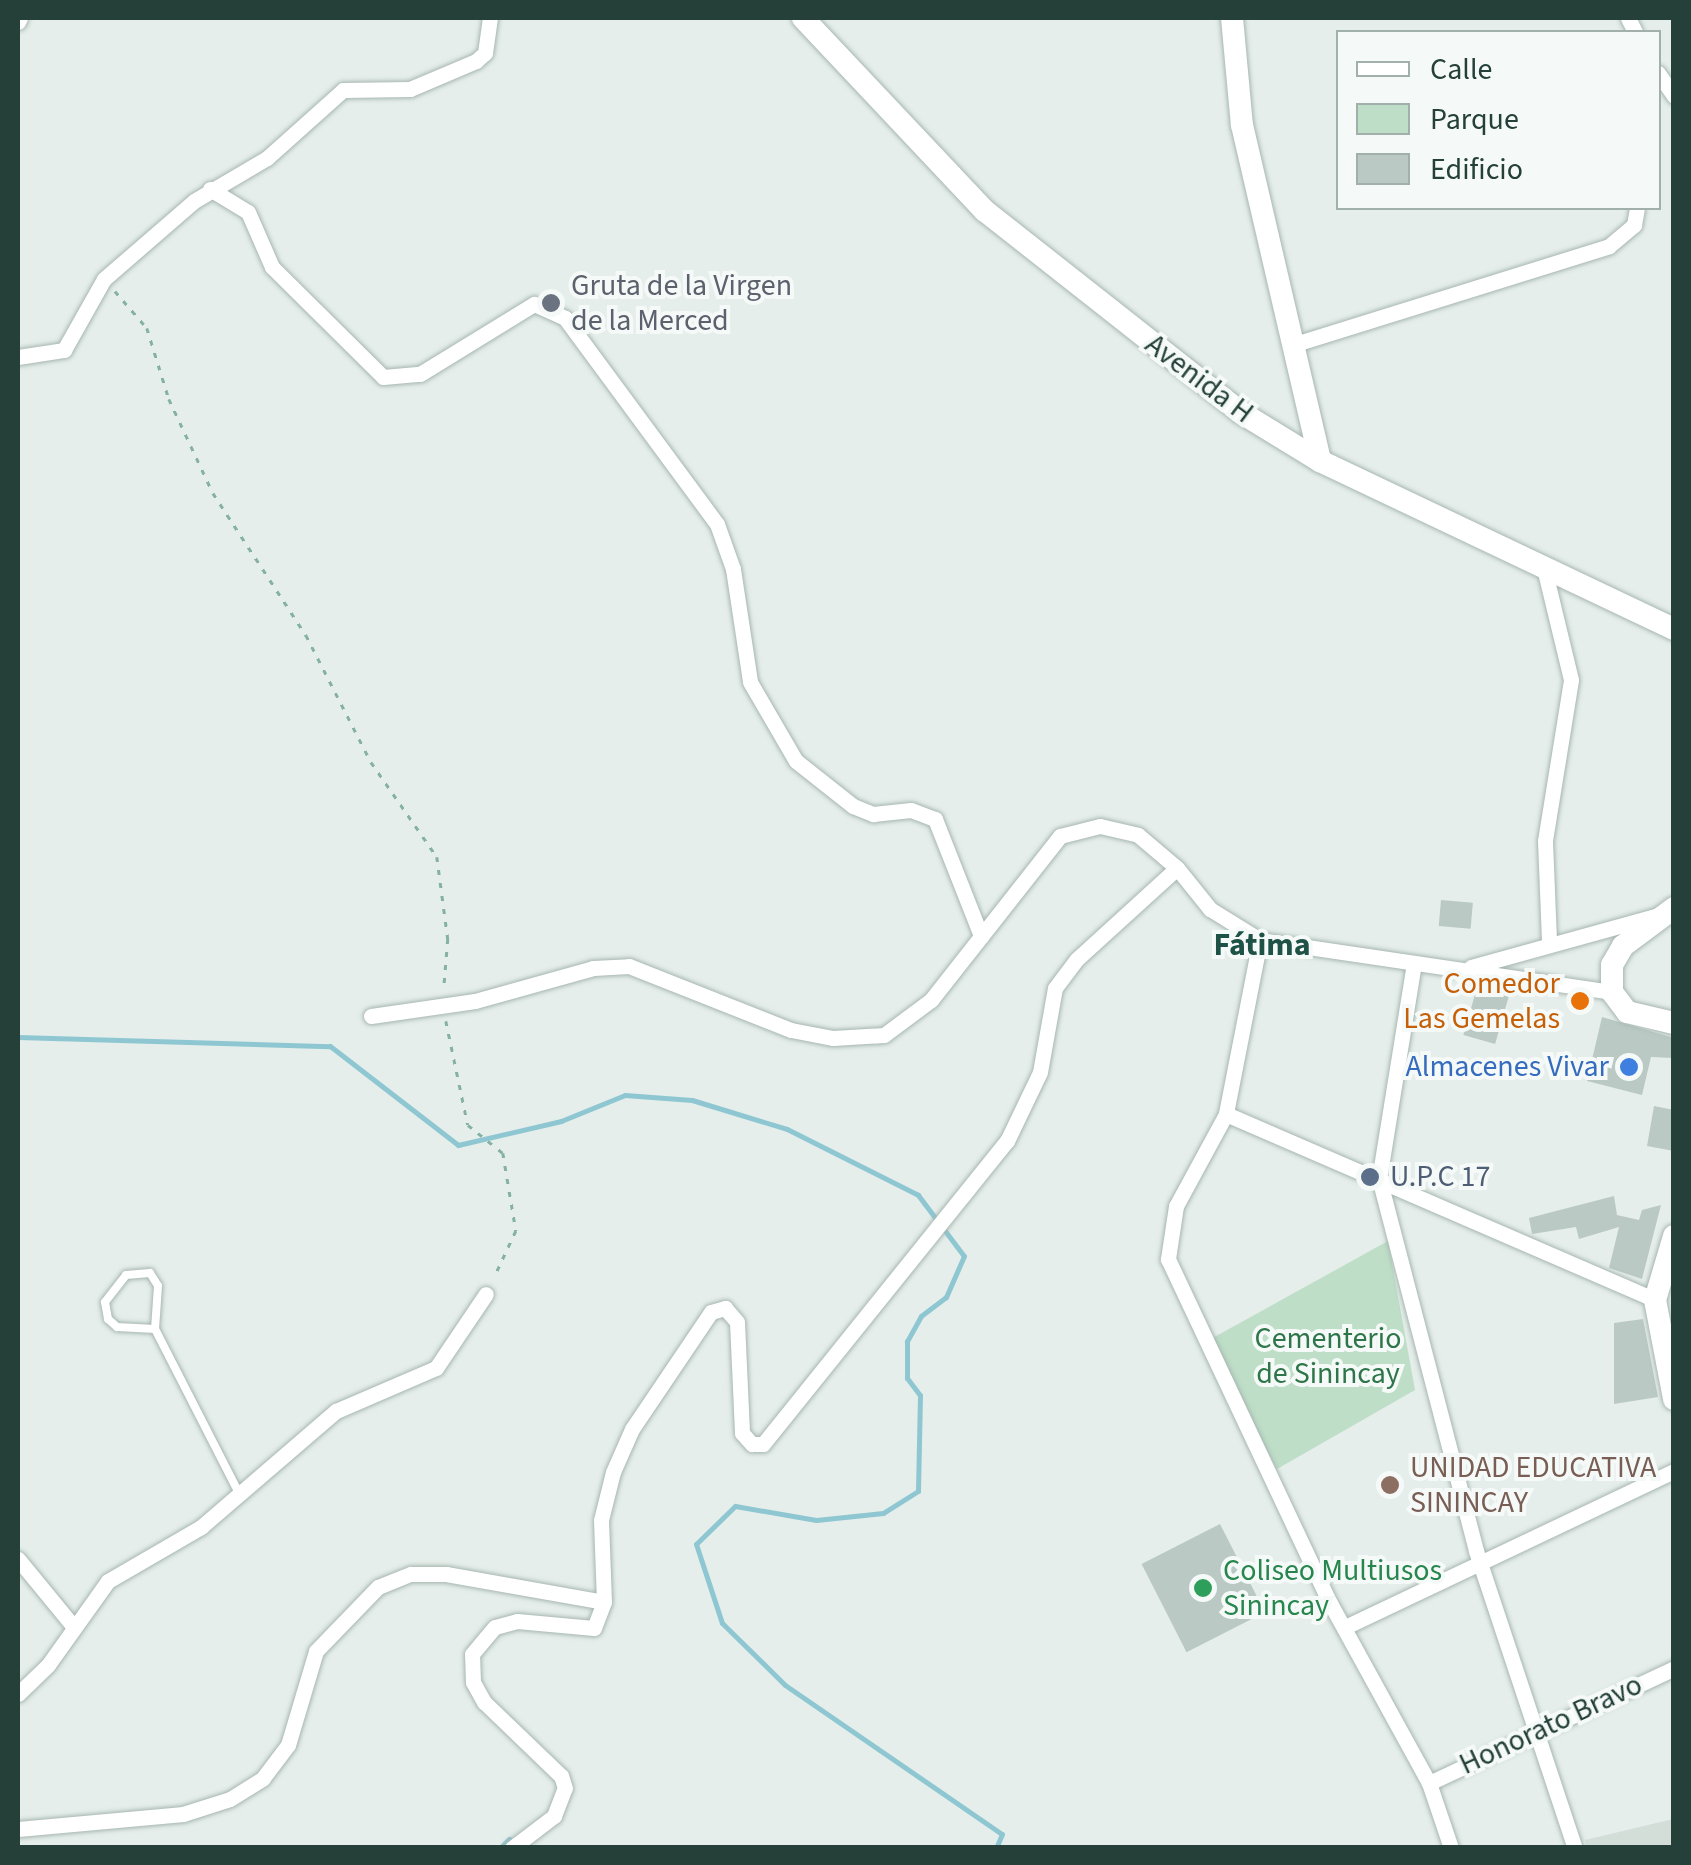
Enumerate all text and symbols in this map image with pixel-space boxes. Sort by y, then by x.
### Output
legend [1336,30,1661,210]
text: Calle [1430,48,1492,91]
text: Parque [1430,98,1519,141]
text: Edificio [1430,148,1523,191]
place label: Gruta de la Virgen de la Merced [571,268,792,338]
marker: Gruta de la Virgen de la Merced [540,292,562,314]
street label: Avenida H [1138,327,1260,431]
district label: Fátima [1213,926,1311,964]
place label: Comedor Las Gemelas [1403,966,1560,1036]
marker: Comedor Las Gemelas [1569,990,1591,1012]
place label: Almacenes Vivar [1406,1049,1609,1085]
marker: Almacenes Vivar [1618,1056,1640,1078]
place label: U.P.C 17 [1390,1159,1490,1195]
marker: U.P.C 17 [1359,1166,1381,1188]
park label: Cementerio de Sinincay [1255,1321,1401,1392]
place label: UNIDAD EDUCATIVA SININCAY [1410,1450,1656,1520]
marker: UNIDAD EDUCATIVA SININCAY [1379,1474,1401,1496]
place label: Coliseo Multiusos Sinincay [1223,1553,1442,1624]
marker: Coliseo Multiusos Sinincay [1192,1577,1214,1599]
street label: Honorato Bravo [1454,1667,1648,1783]

